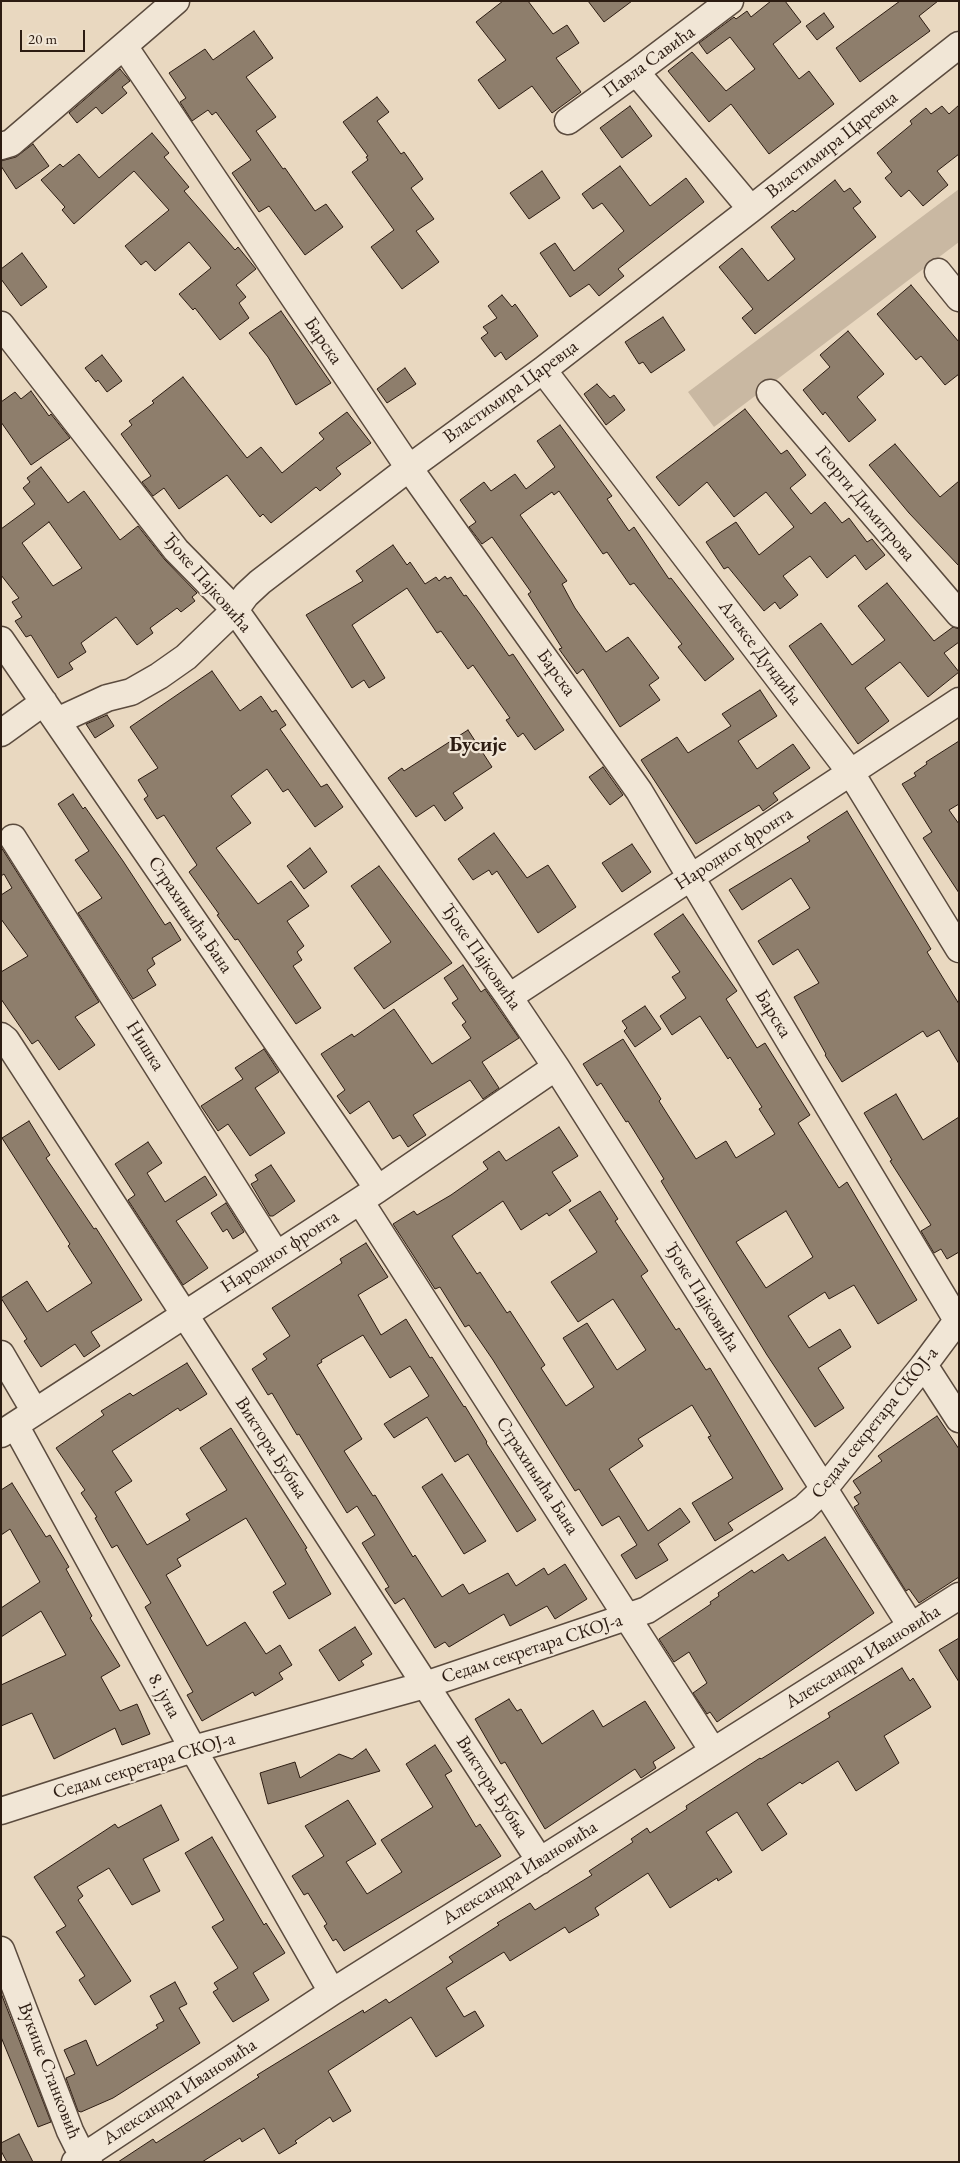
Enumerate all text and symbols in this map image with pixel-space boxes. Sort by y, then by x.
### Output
scale bar [22,20,88,52]
street label: Павла Савића [599,21,699,103]
text: 20 m [28,29,57,48]
street label: Властимира Царевца [761,86,903,204]
street label: Барска [299,313,347,369]
street label: Властимира Царевца [439,335,583,449]
street label: Георги Димитрова [810,442,920,566]
street label: Ђоке Пајковића [158,528,256,638]
street label: Алексе Дундића [713,596,807,710]
street label: Барска [531,645,581,701]
district label: Бусије [449,732,507,758]
street label: Народног фронта [671,802,797,896]
street label: Страхињића Бана [143,852,237,978]
street label: Ђоке Пајковића [436,899,526,1015]
street label: Барска [750,986,796,1042]
street label: Нишка [121,1017,169,1075]
street label: Народног фронта [217,1205,343,1299]
street label: Ђоке Пајковића [659,1238,745,1356]
street label: Седам секретара СКОЈ-а [807,1342,943,1504]
street label: Виктора Бубња [230,1393,312,1503]
street label: Страхињића Бана [490,1413,584,1539]
street label: Александра Ивановића [781,1600,945,1714]
street label: Седам секретара СКОЈ-а [439,1609,625,1689]
street label: 8. јуна [143,1670,185,1722]
street label: Седам секретара СКОЈ-а [50,1727,238,1805]
street label: Виктора Бубња [451,1732,533,1842]
street label: Александра Ивановића [438,1816,602,1930]
street label: Вукице Станковић [12,2000,86,2142]
street label: Александра Ивановића [99,2034,261,2150]

